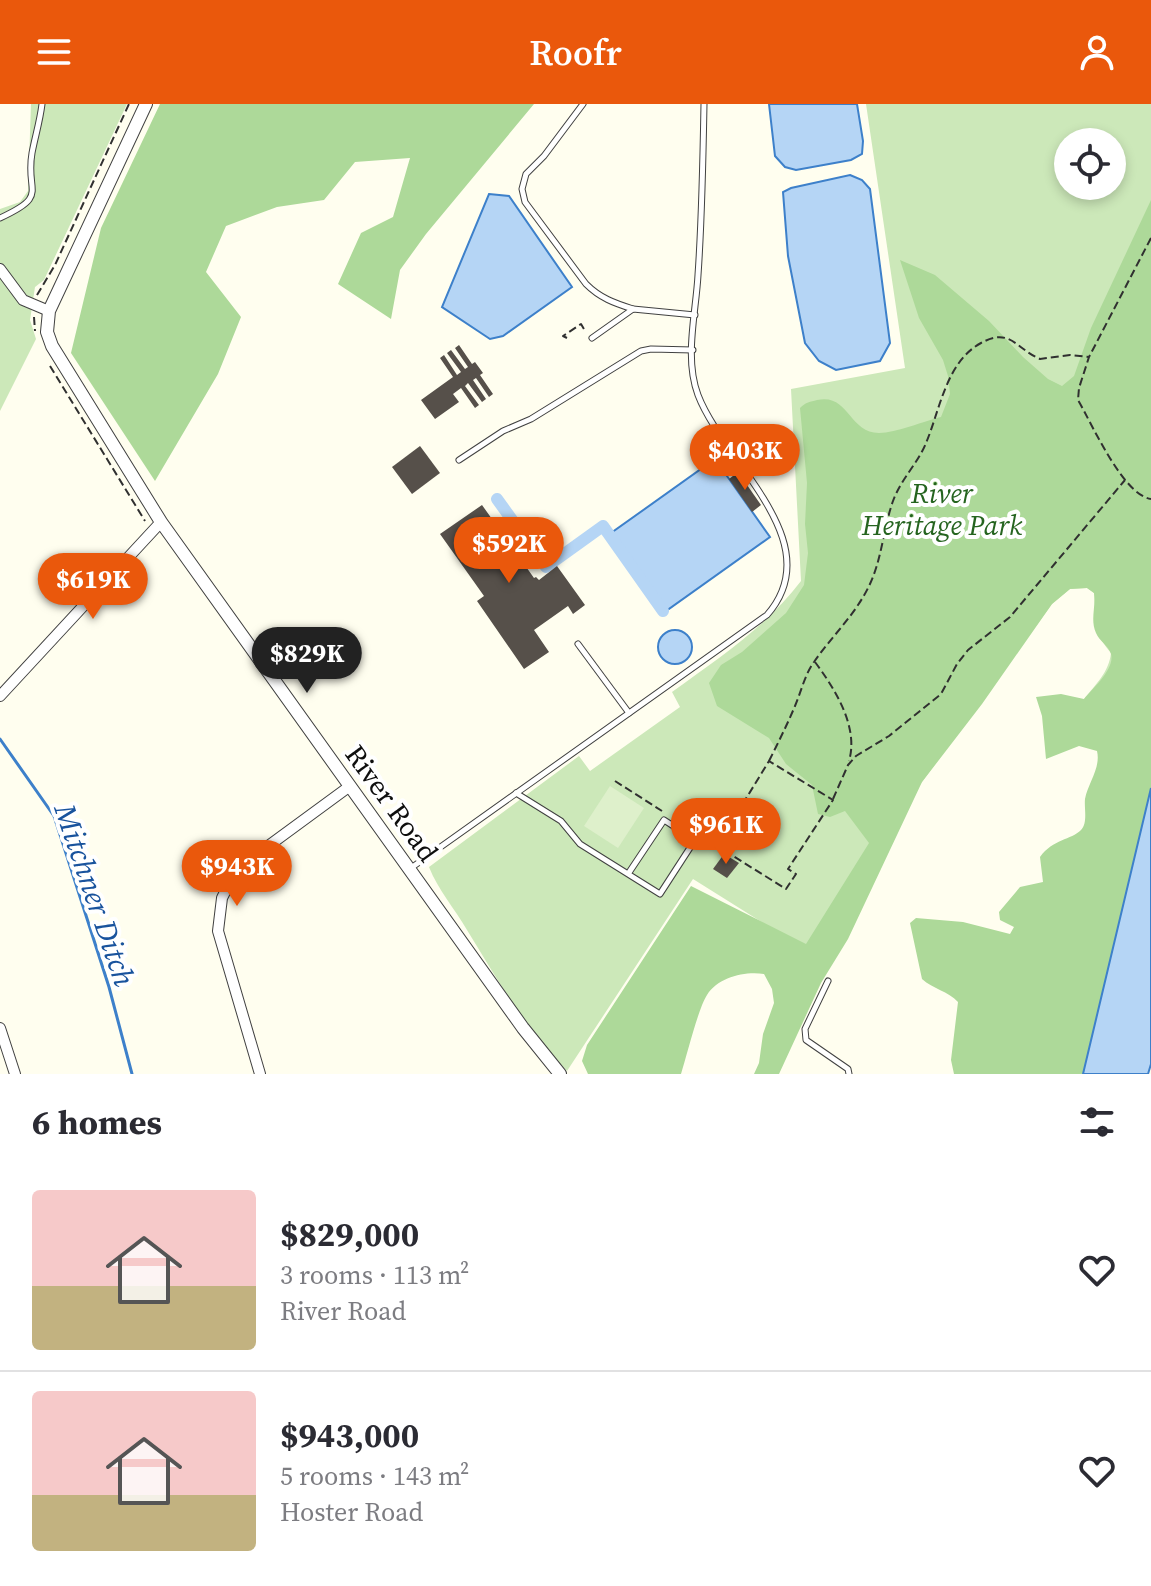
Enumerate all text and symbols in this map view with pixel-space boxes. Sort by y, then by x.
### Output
text: Roofr [529,28,622,77]
icon: menu [32,30,76,74]
icon: person [1075,30,1119,74]
map controls [1054,128,1126,200]
button: locate [1054,128,1126,200]
pin: $403K [689,424,801,492]
text: $403K [708,432,782,468]
park label: River Heritage Park [861,474,1023,544]
pin: $592K [453,517,565,585]
text: $592K [472,525,546,561]
pin: $619K [37,553,149,621]
text: $619K [56,561,130,597]
pin: $829K [251,627,363,695]
text: $829K [270,635,344,671]
street label: River Road [337,737,447,869]
water label: Mitchner Ditch [44,797,145,992]
pin: $961K [670,798,782,866]
text: $961K [689,806,763,842]
pin: $943K [181,840,293,908]
text: $943K [200,848,274,884]
text: 6 homes [32,1099,162,1145]
icon: filters [1075,1100,1119,1144]
text: $829,000 [280,1211,419,1257]
icon: home [96,1222,192,1318]
icon: heart [1075,1248,1119,1292]
text: 3 rooms · 113 m² [280,1257,469,1293]
text: River Road [280,1293,406,1329]
text: $943,000 [280,1412,419,1458]
icon: home [96,1423,192,1519]
icon: heart [1075,1449,1119,1493]
text: 5 rooms · 143 m² [280,1458,469,1494]
text: Hoster Road [280,1494,423,1530]

